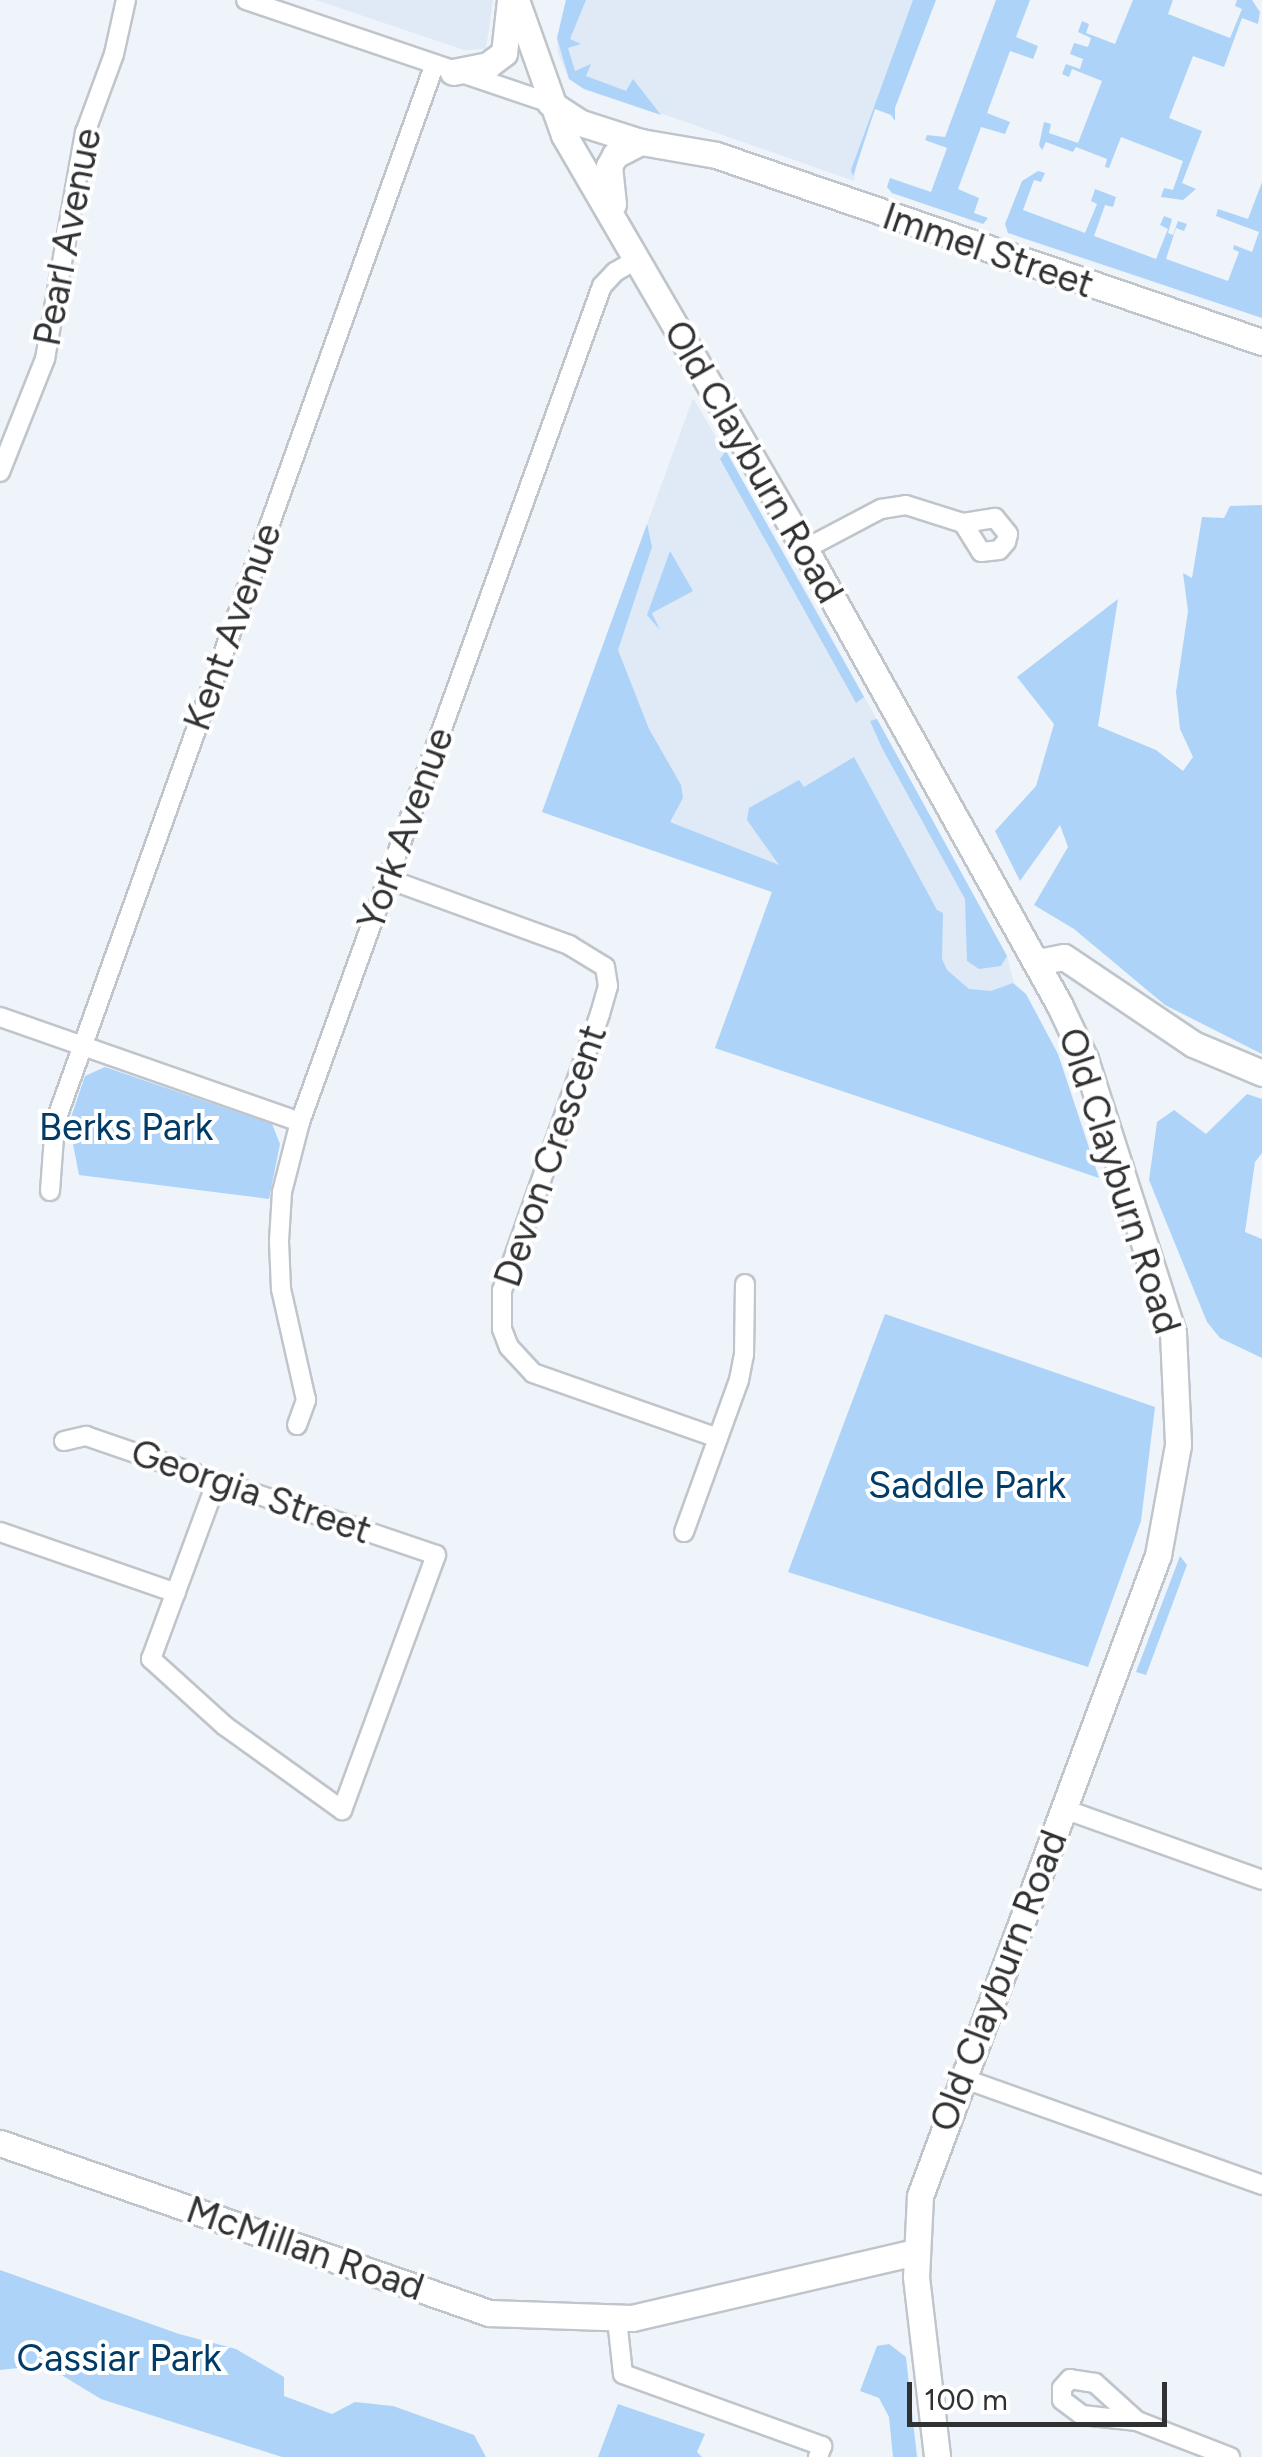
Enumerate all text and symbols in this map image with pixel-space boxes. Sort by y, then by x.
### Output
street label: Pearl Avenue [25,124,111,350]
street label: Immel Street [877,194,1099,308]
street label: Old Clayburn Road [654,313,852,611]
street label: Kent Avenue [174,517,292,737]
street label: York Avenue [348,722,464,936]
street label: Devon Crescent [485,1019,617,1293]
street label: Old Clayburn Road [1048,1022,1190,1340]
park label: Berks Park [39,1105,213,1151]
street label: Georgia Street [125,1430,377,1554]
park label: Saddle Park [868,1463,1066,1509]
street label: Old Clayburn Road [921,1824,1077,2138]
street label: McMillan Road [180,2187,430,2311]
park label: Cassiar Park [17,2336,221,2382]
scale bar [912,2362,1172,2424]
text: 100 m [924,2381,1008,2418]

